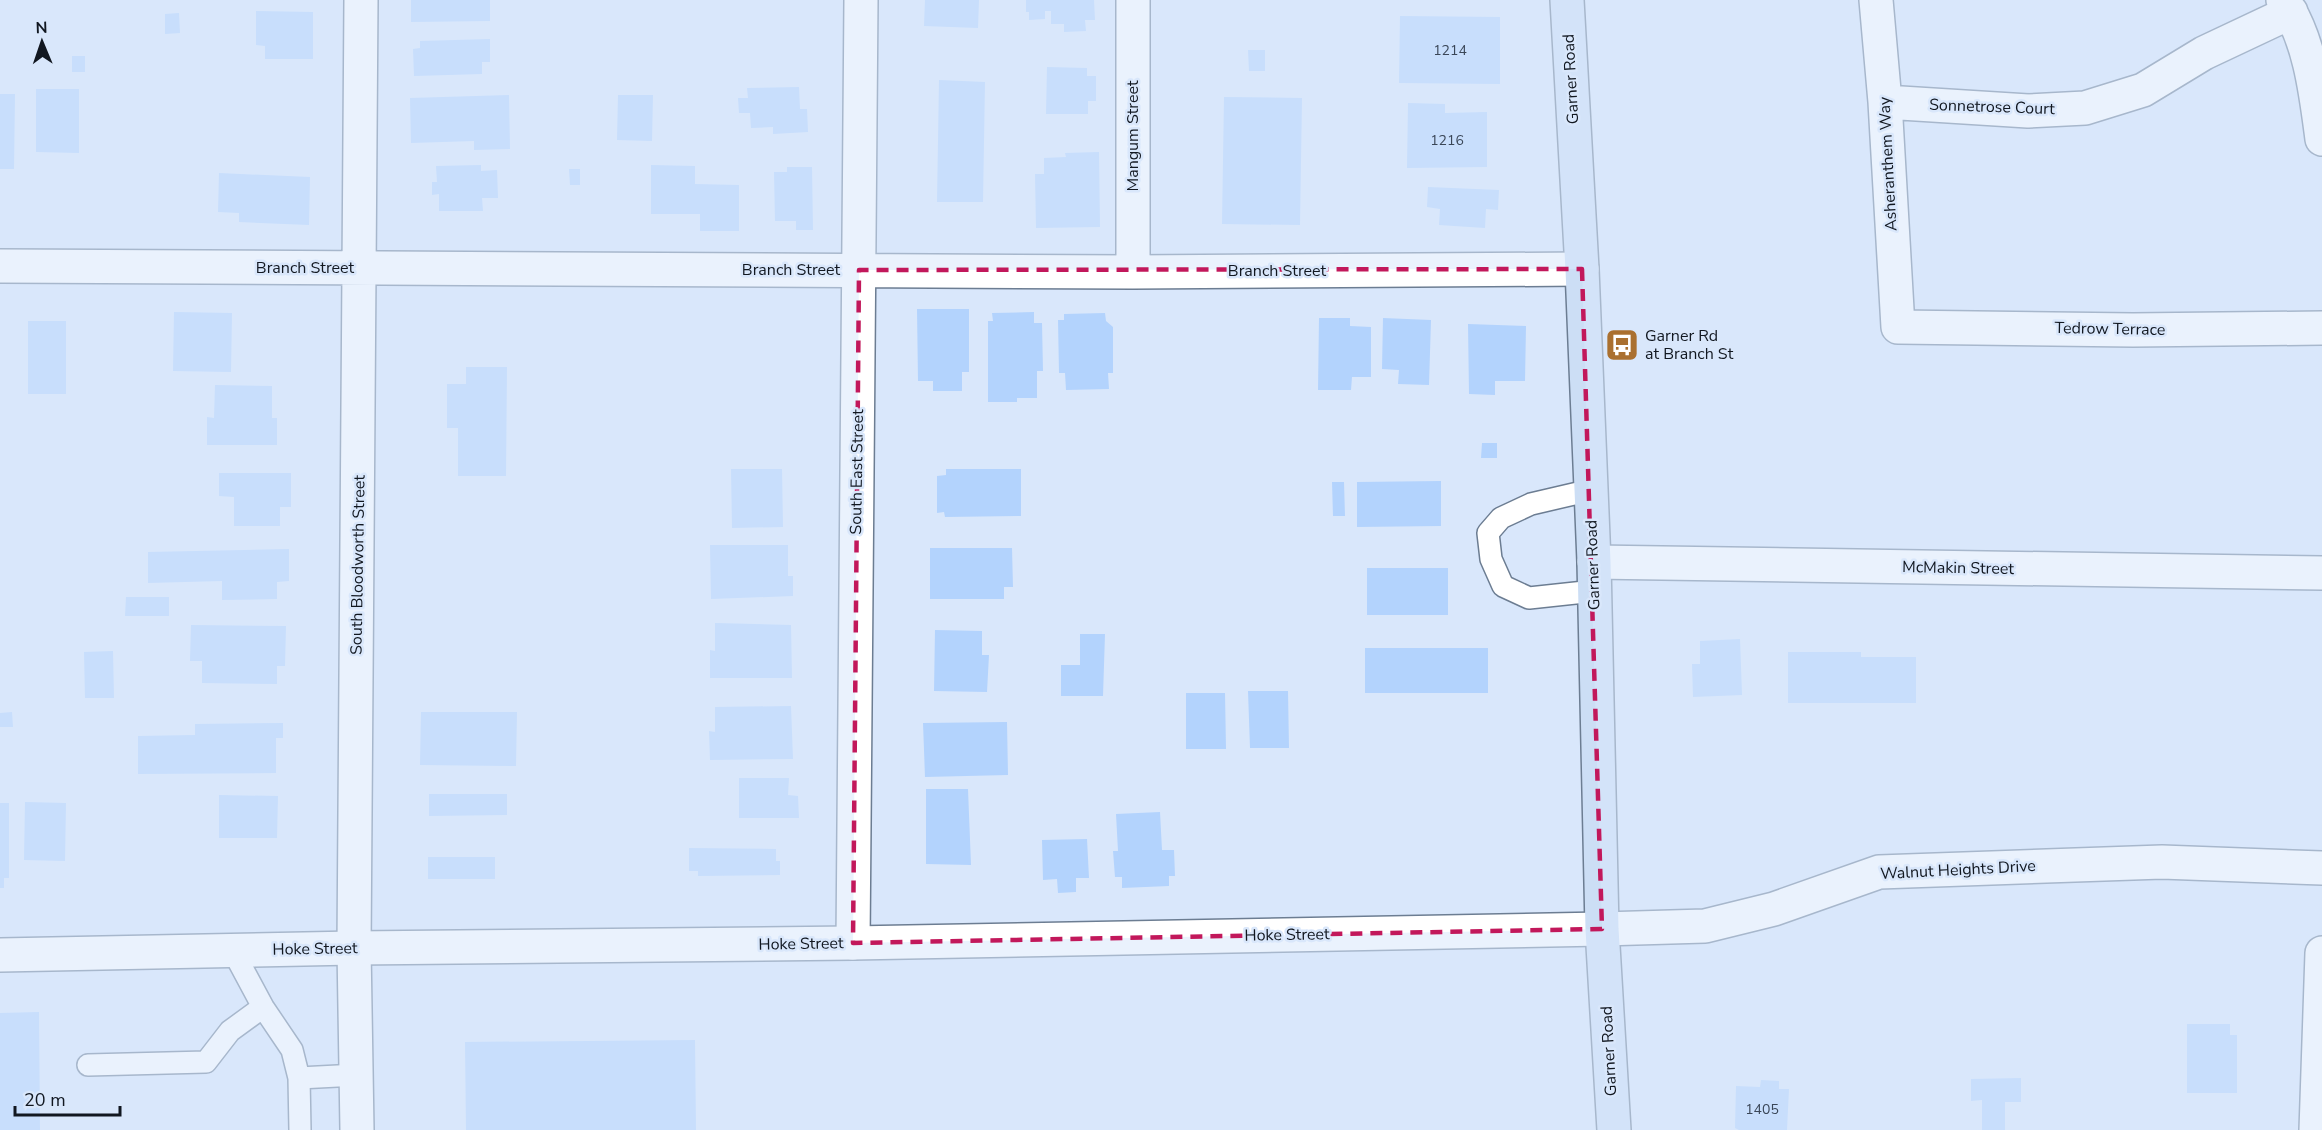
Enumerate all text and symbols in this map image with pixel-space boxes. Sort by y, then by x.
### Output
north arrow [12,12,72,72]
text: N [35,17,48,39]
street label: Garner Road [1558,33,1584,125]
house number: 1214 [1433,41,1467,60]
street label: Mangum Street [1122,80,1144,192]
street label: Sonnetrose Court [1929,94,2056,120]
street label: Asheranthem Way [1873,96,1903,232]
house number: 1216 [1430,131,1464,150]
street label: Branch Street [256,257,355,279]
street label: Branch Street [742,259,841,281]
street label: Branch Street [1228,260,1327,282]
street label: Tedrow Terrace [2054,317,2166,341]
place label: Garner Rd at Branch St [1645,325,1734,365]
bus stop icon: Garner Rd at Branch St [1604,327,1640,363]
street label: South East Street [845,409,869,535]
street label: South Bloodworth Street [345,474,371,655]
street label: Garner Road [1580,519,1606,611]
street label: McMakin Street [1902,556,2014,580]
street label: Walnut Heights Drive [1880,855,2036,885]
street label: Hoke Street [1244,923,1330,947]
street label: Hoke Street [758,932,844,956]
street label: Hoke Street [272,937,358,961]
street label: Garner Road [1596,1005,1622,1097]
scale bar [15,1079,120,1117]
text: 20 m [24,1088,66,1112]
house number: 1405 [1745,1100,1779,1119]

